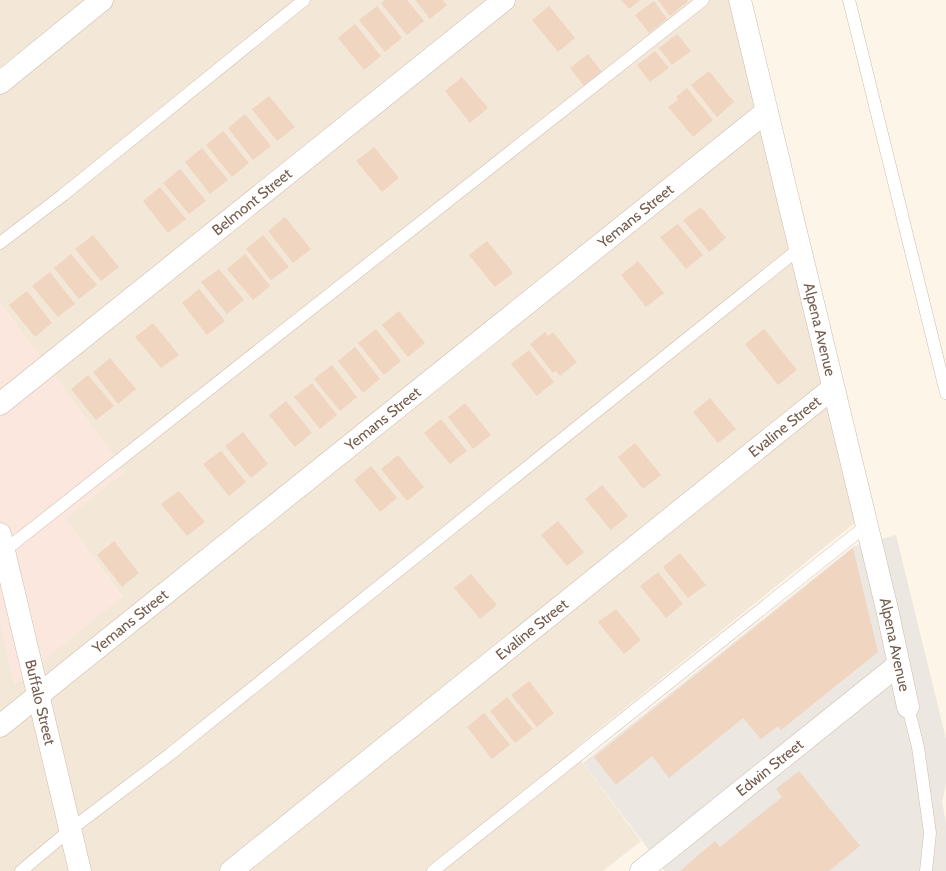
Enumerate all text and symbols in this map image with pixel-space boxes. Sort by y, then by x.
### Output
street label: Belmont Street [209,165,295,239]
street label: Yemans Street [594,180,677,253]
street label: Alpena Avenue [800,281,840,378]
street label: Yemans Street [341,383,425,455]
street label: Evaline Street [745,392,824,461]
street label: Yemans Street [88,586,172,658]
street label: Evaline Street [492,595,572,664]
street label: Alpena Avenue [876,596,914,693]
street label: Buffalo Street [21,658,59,747]
street label: Edwin Street [733,736,807,800]

